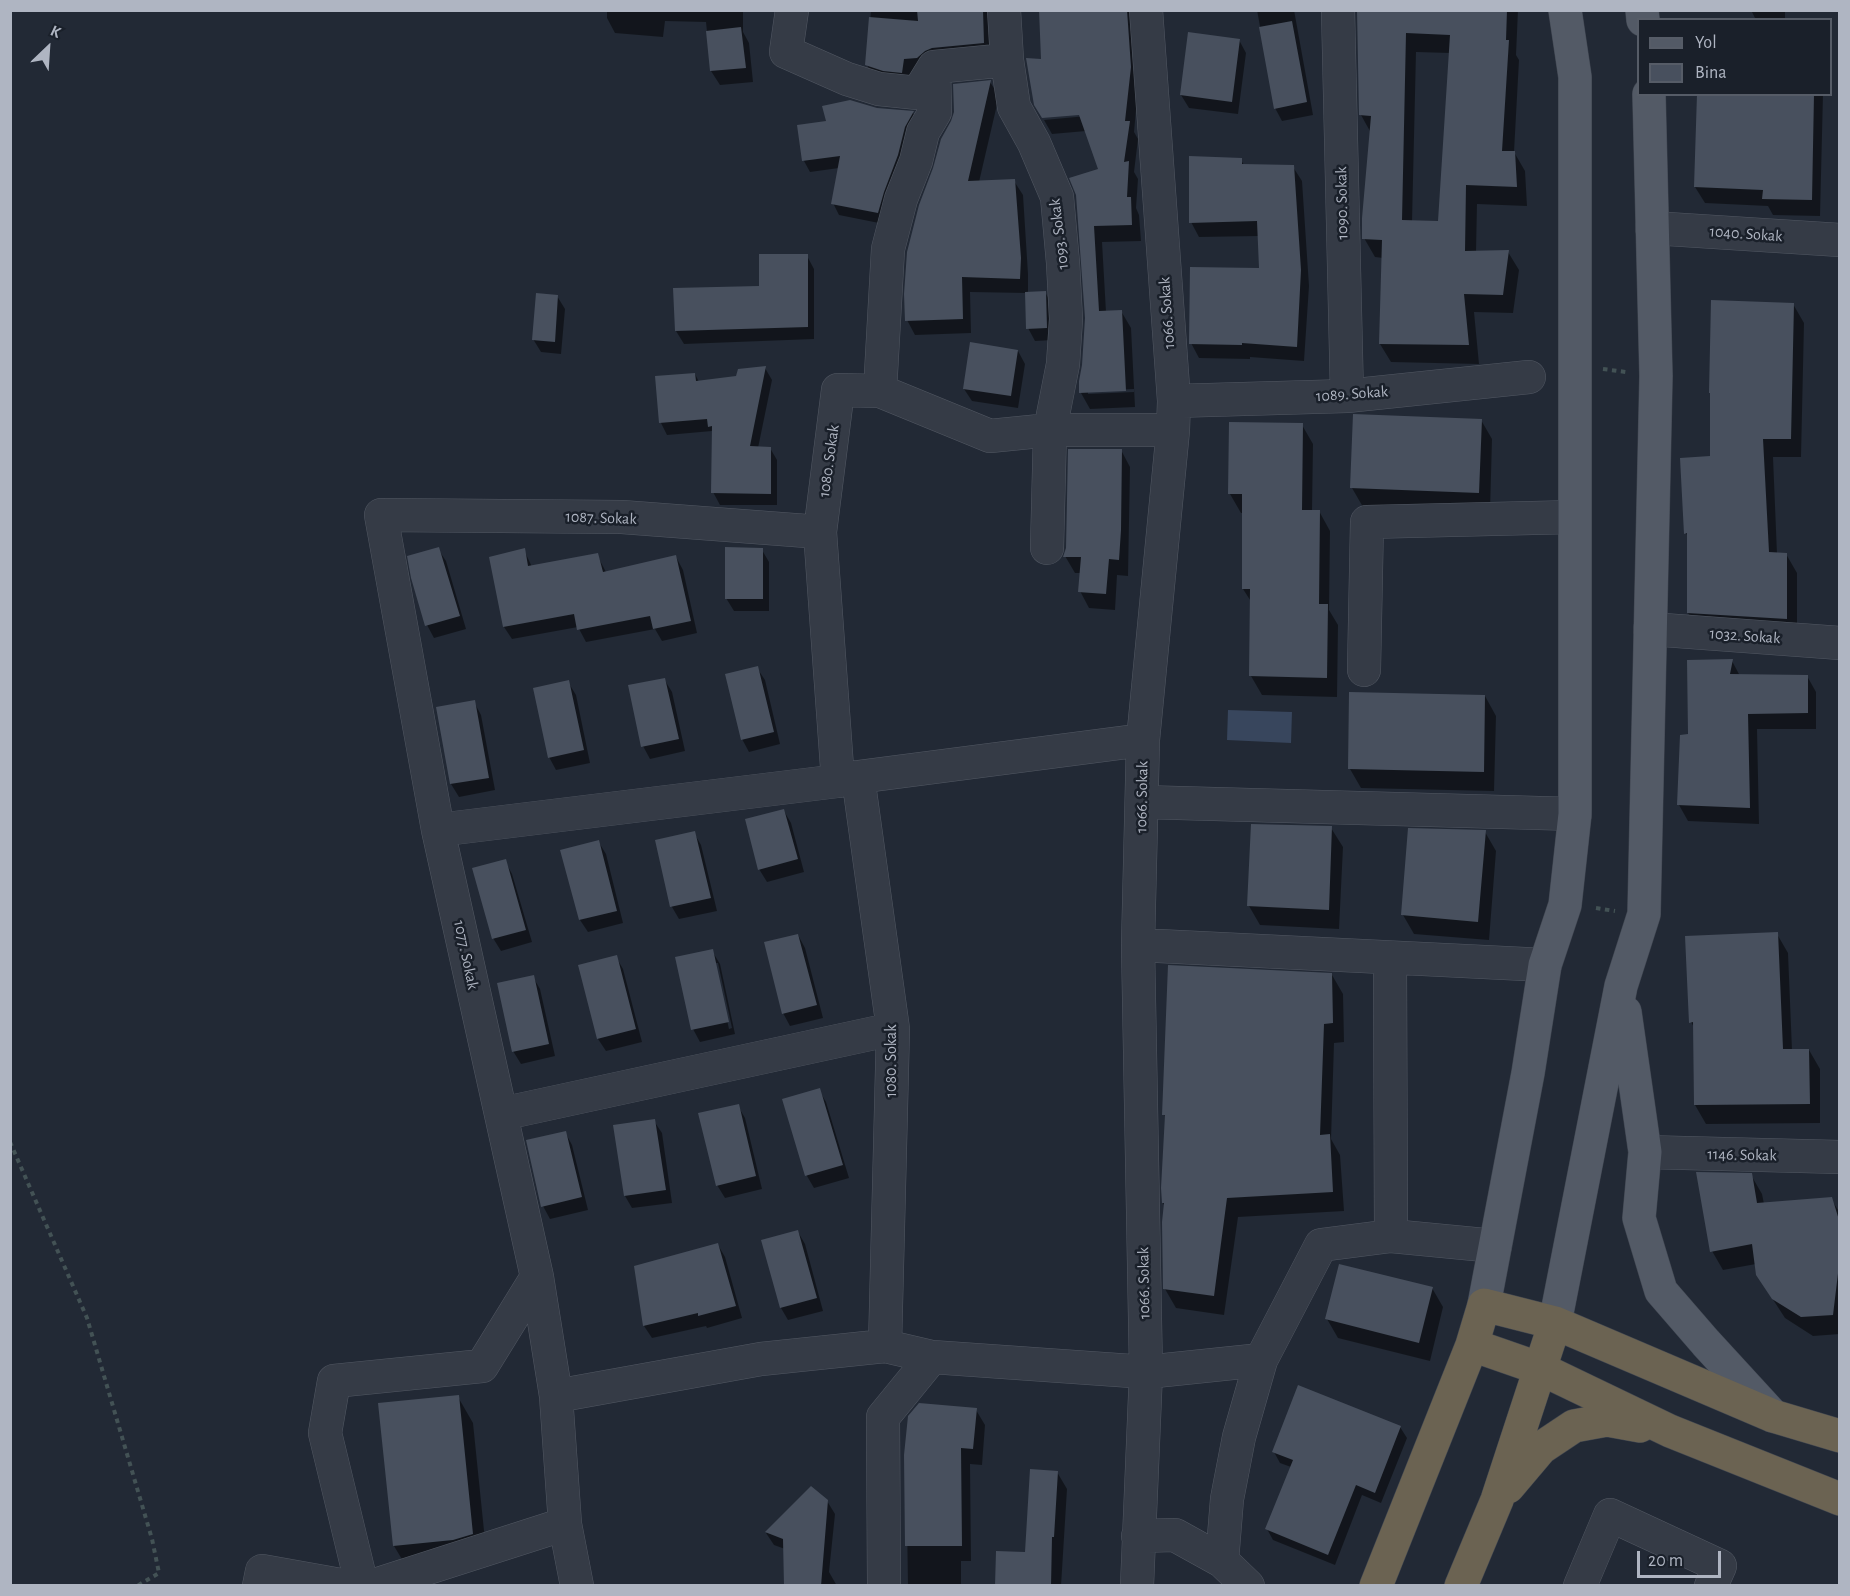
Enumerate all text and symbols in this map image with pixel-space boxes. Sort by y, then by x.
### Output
north arrow [18,18,78,78]
legend [1637,18,1832,96]
text: K [48,22,63,41]
text: Yol [1695,34,1717,52]
text: Bina [1695,64,1727,82]
street label: 1090. Sokak [1332,166,1352,240]
street label: 1093. Sokak [1045,198,1073,270]
street label: 1040. Sokak [1709,222,1783,246]
street label: 1066. Sokak [1155,276,1179,350]
street label: 1089. Sokak [1315,382,1389,406]
street label: 1080. Sokak [814,423,844,499]
street label: 1087. Sokak [565,507,637,529]
street label: 1032. Sokak [1709,624,1781,648]
street label: 1066. Sokak [1132,761,1152,833]
street label: 1077. Sokak [449,919,483,991]
street label: 1080. Sokak [881,1024,901,1098]
street label: 1146. Sokak [1707,1145,1777,1165]
street label: 1066. Sokak [1134,1247,1154,1319]
scale bar [1640,1539,1724,1577]
text: 20 m [1648,1552,1683,1570]

